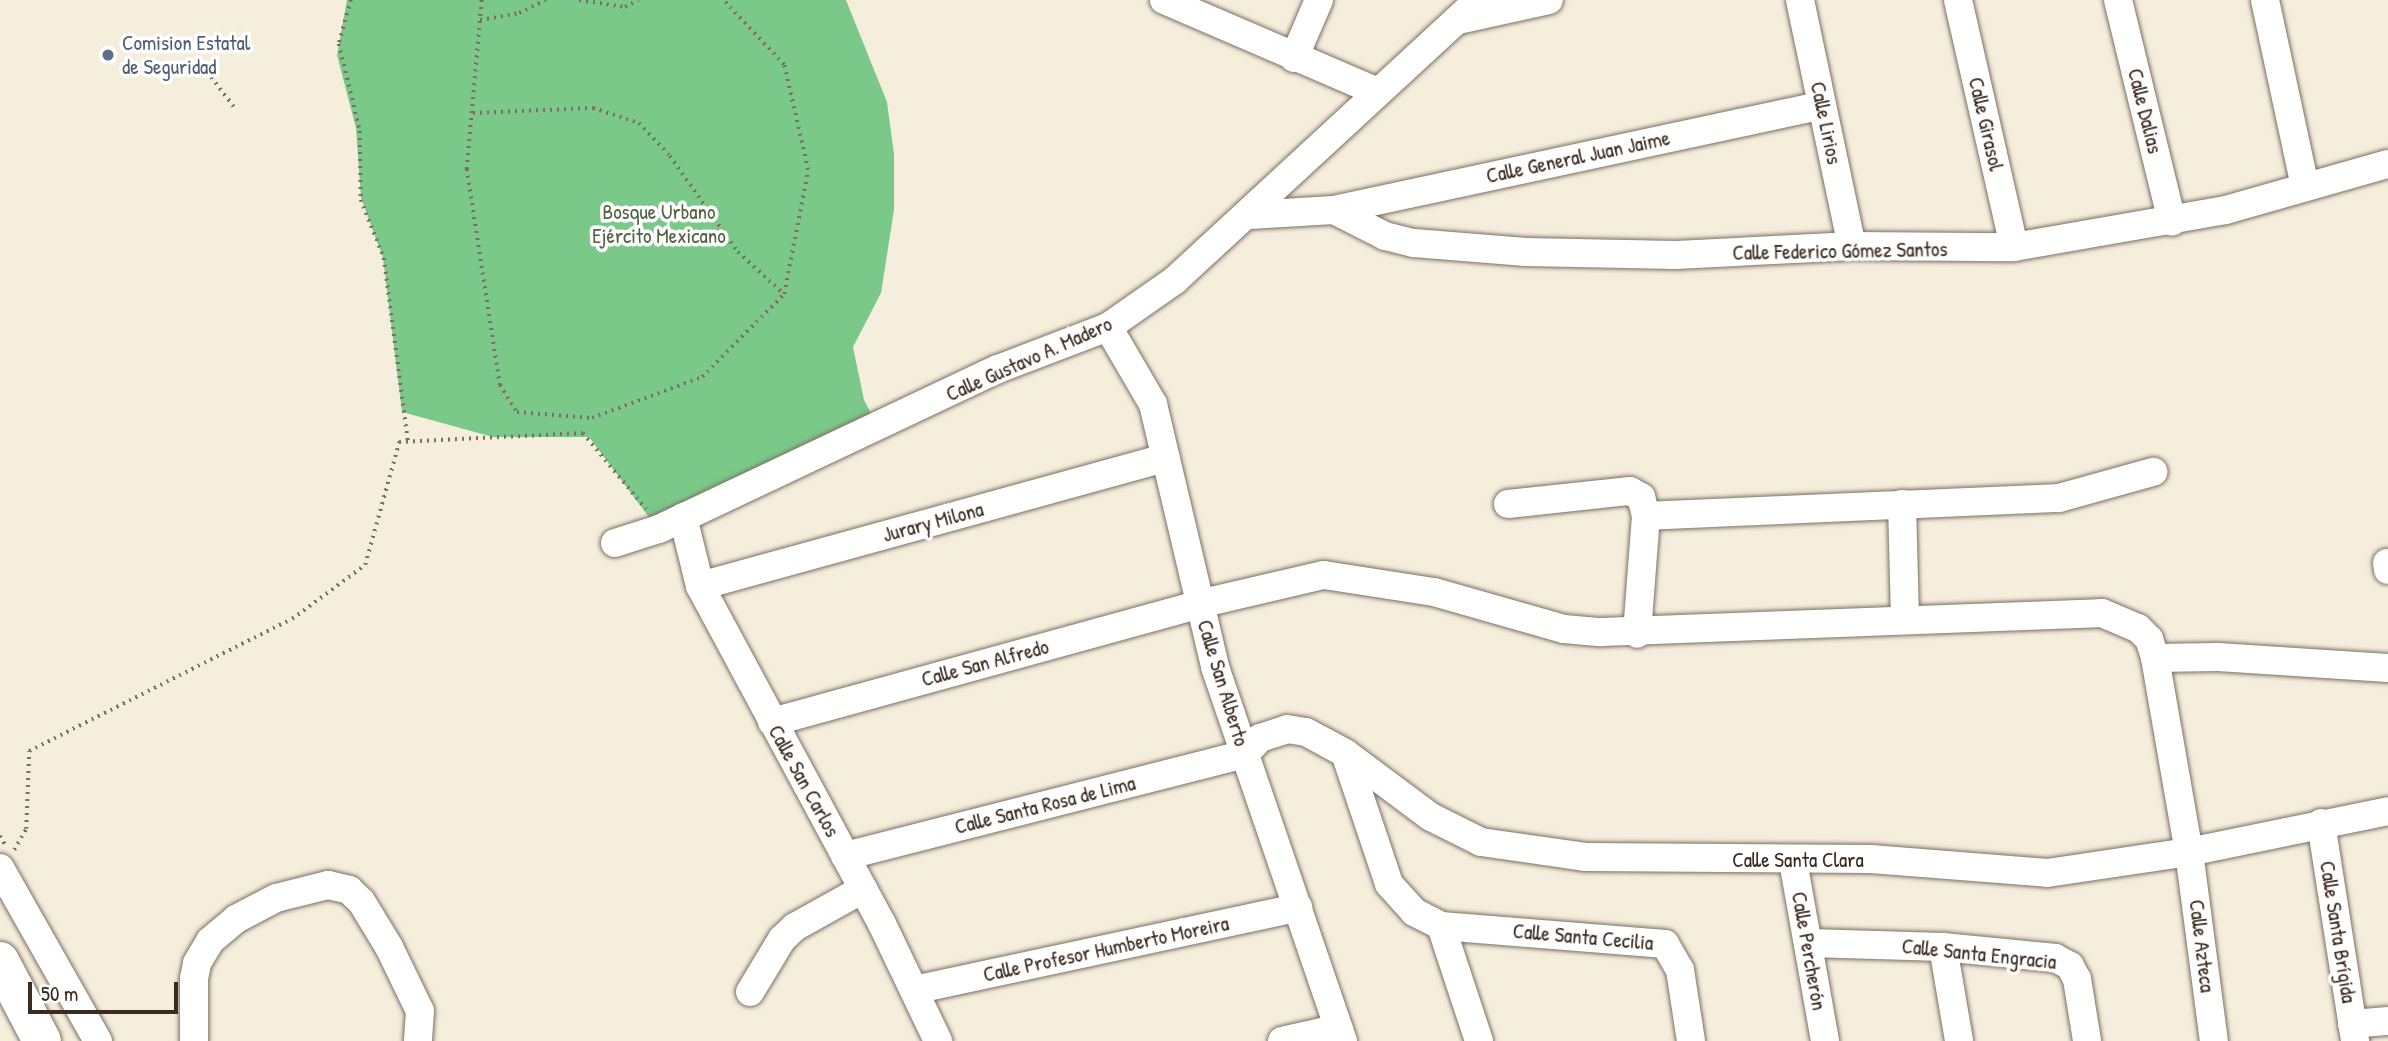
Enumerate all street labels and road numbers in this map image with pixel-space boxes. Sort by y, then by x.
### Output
street label: Calle Dalias [2122,66,2168,156]
street label: Calle Girasol [1963,75,2009,173]
street label: Calle Lirios [1805,79,1847,167]
street label: Calle General Juan Jaime [1484,125,1672,189]
street label: Calle Federico Gómez Santos [1732,237,1948,265]
street label: Calle Gustavo A. Madero [942,311,1116,407]
street label: Jurary Milona [880,496,986,548]
street label: Calle San Alberto [1192,617,1254,749]
street label: Calle San Alfredo [919,634,1051,692]
street label: Calle San Carlos [763,721,845,841]
street label: Calle Santa Rosa de Lima [952,770,1138,840]
street label: Calle Santa Clara [1732,847,1864,873]
street label: Calle Santa Brígida [2314,859,2362,1005]
street label: Calle Percherón [1786,890,1832,1012]
street label: Calle Azteca [2184,898,2220,994]
street label: Calle Profesor Humberto Moreira [981,911,1231,987]
street label: Calle Santa Cecilia [1512,918,1654,956]
street label: Calle Santa Engracia [1901,933,2057,975]

